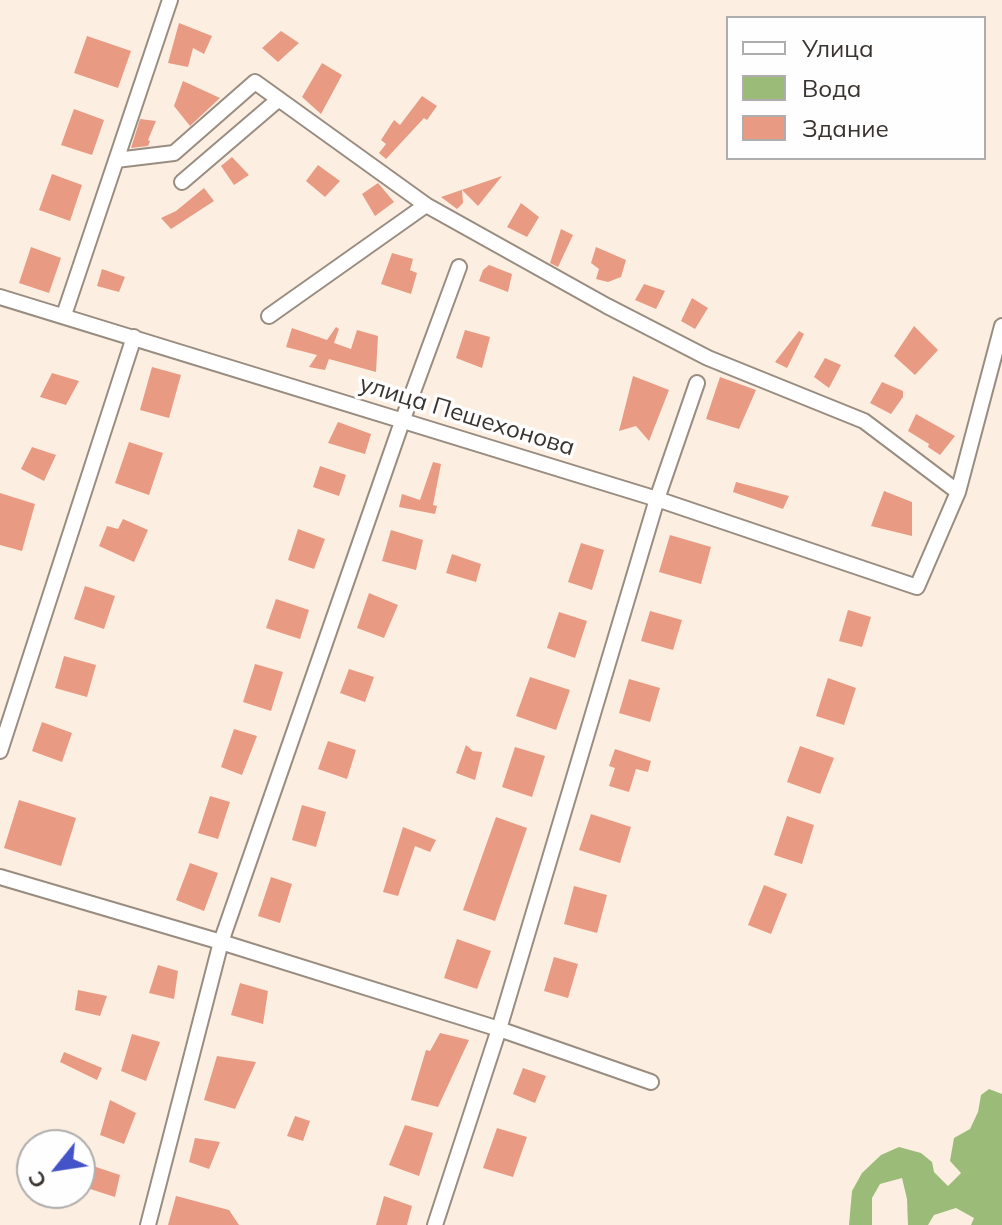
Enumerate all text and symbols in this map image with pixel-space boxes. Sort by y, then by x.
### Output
legend [726,16,986,160]
text: Улица [802,33,874,63]
text: Вода [802,73,862,103]
text: Здание [802,113,889,143]
street label: улица Пешехонова [356,370,578,462]
north arrow [16,1129,96,1209]
text: С [21,1166,53,1194]

